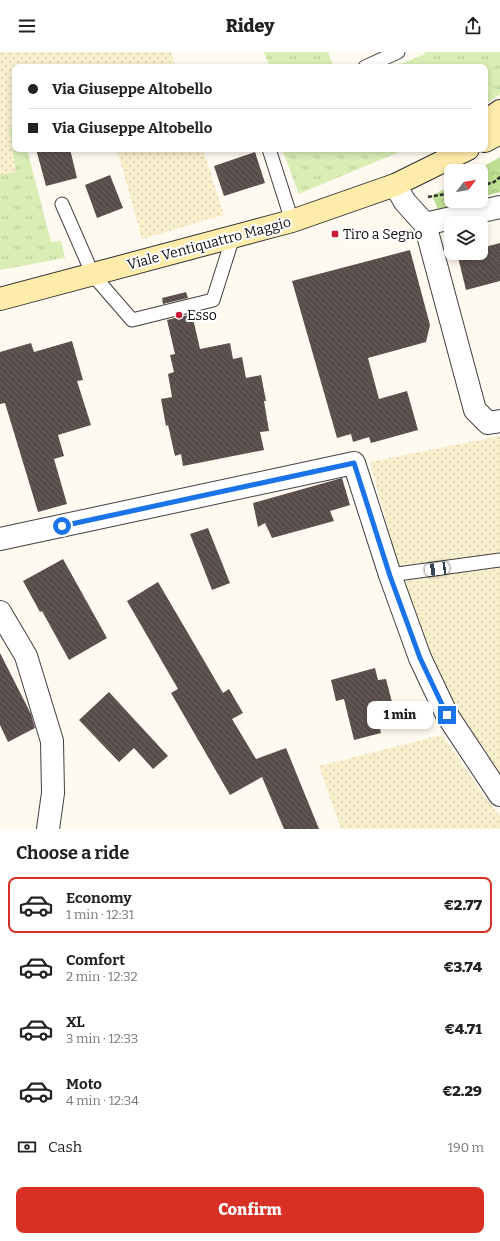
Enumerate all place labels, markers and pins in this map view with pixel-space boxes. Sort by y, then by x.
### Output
place label: Tiro a Segno [343,226,423,243]
marker: Tiro a Segno [330,229,340,239]
place label: Esso [187,307,217,324]
marker: Esso [174,310,184,320]

